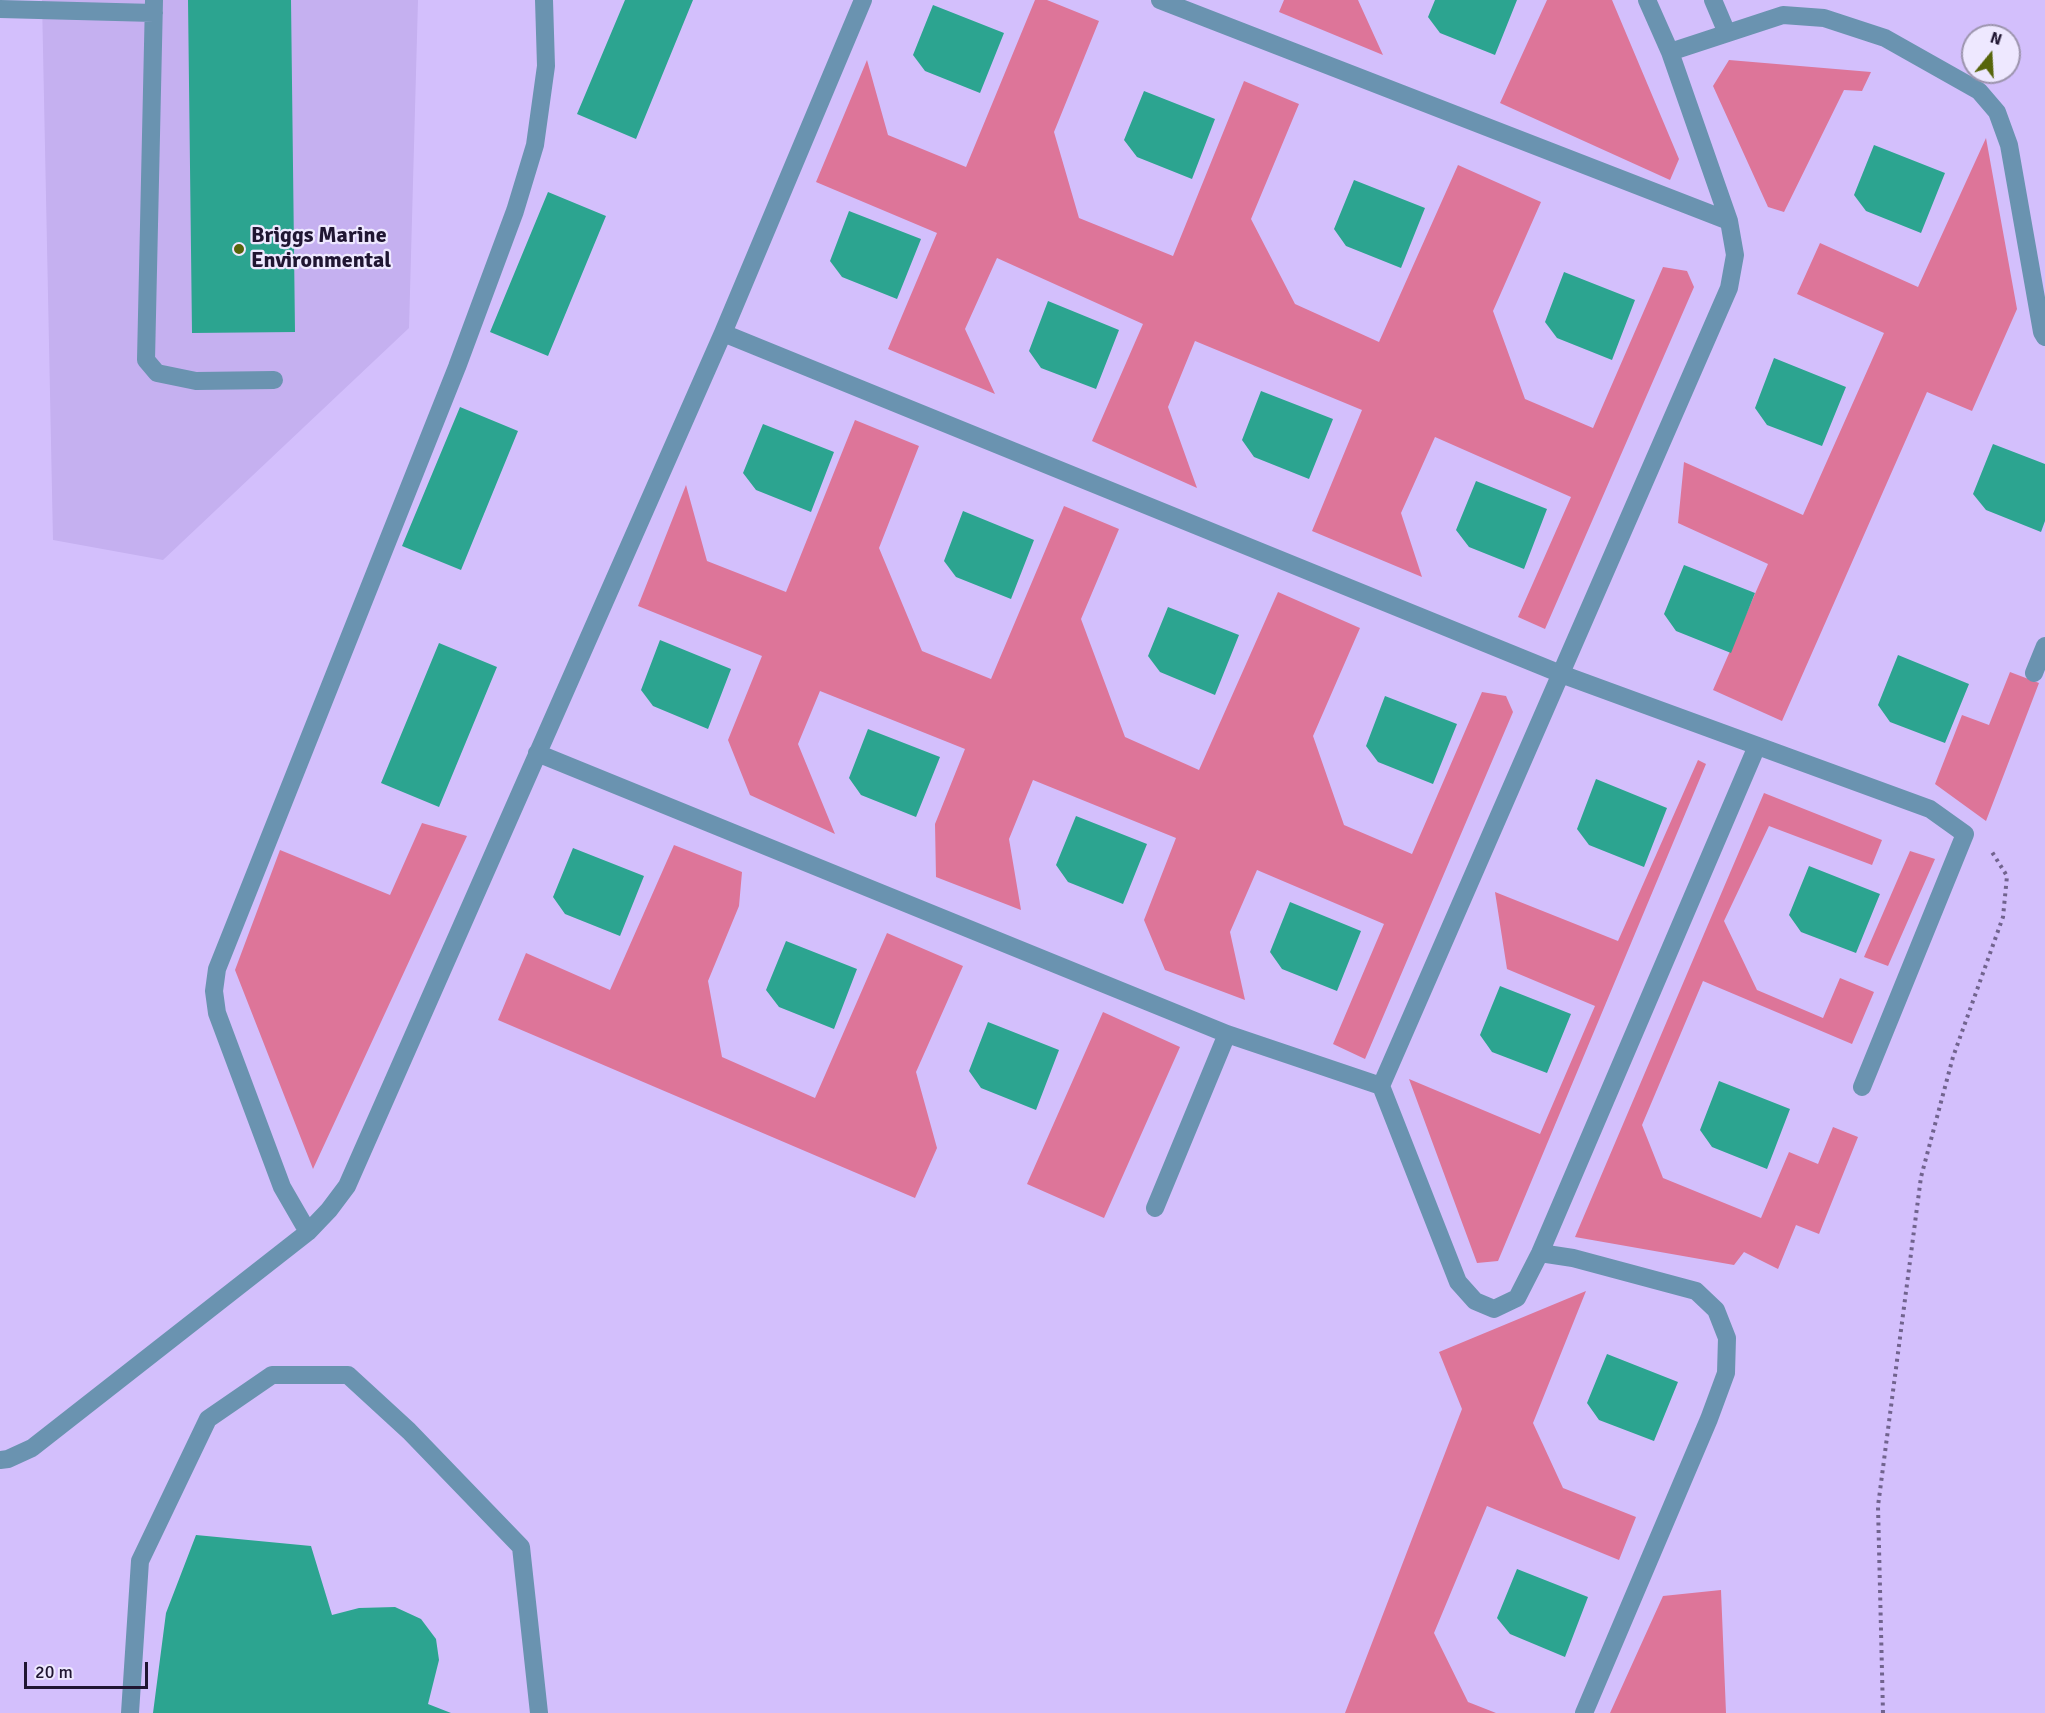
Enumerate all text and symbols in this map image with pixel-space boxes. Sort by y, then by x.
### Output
north arrow [1961,24,2021,84]
text: N [1988,28,2004,50]
place label: Briggs Marine Environmental [251,223,391,274]
marker: Briggs Marine Environmental [232,242,246,256]
scale bar [27,1650,152,1688]
text: 20 m [35,1661,73,1683]

